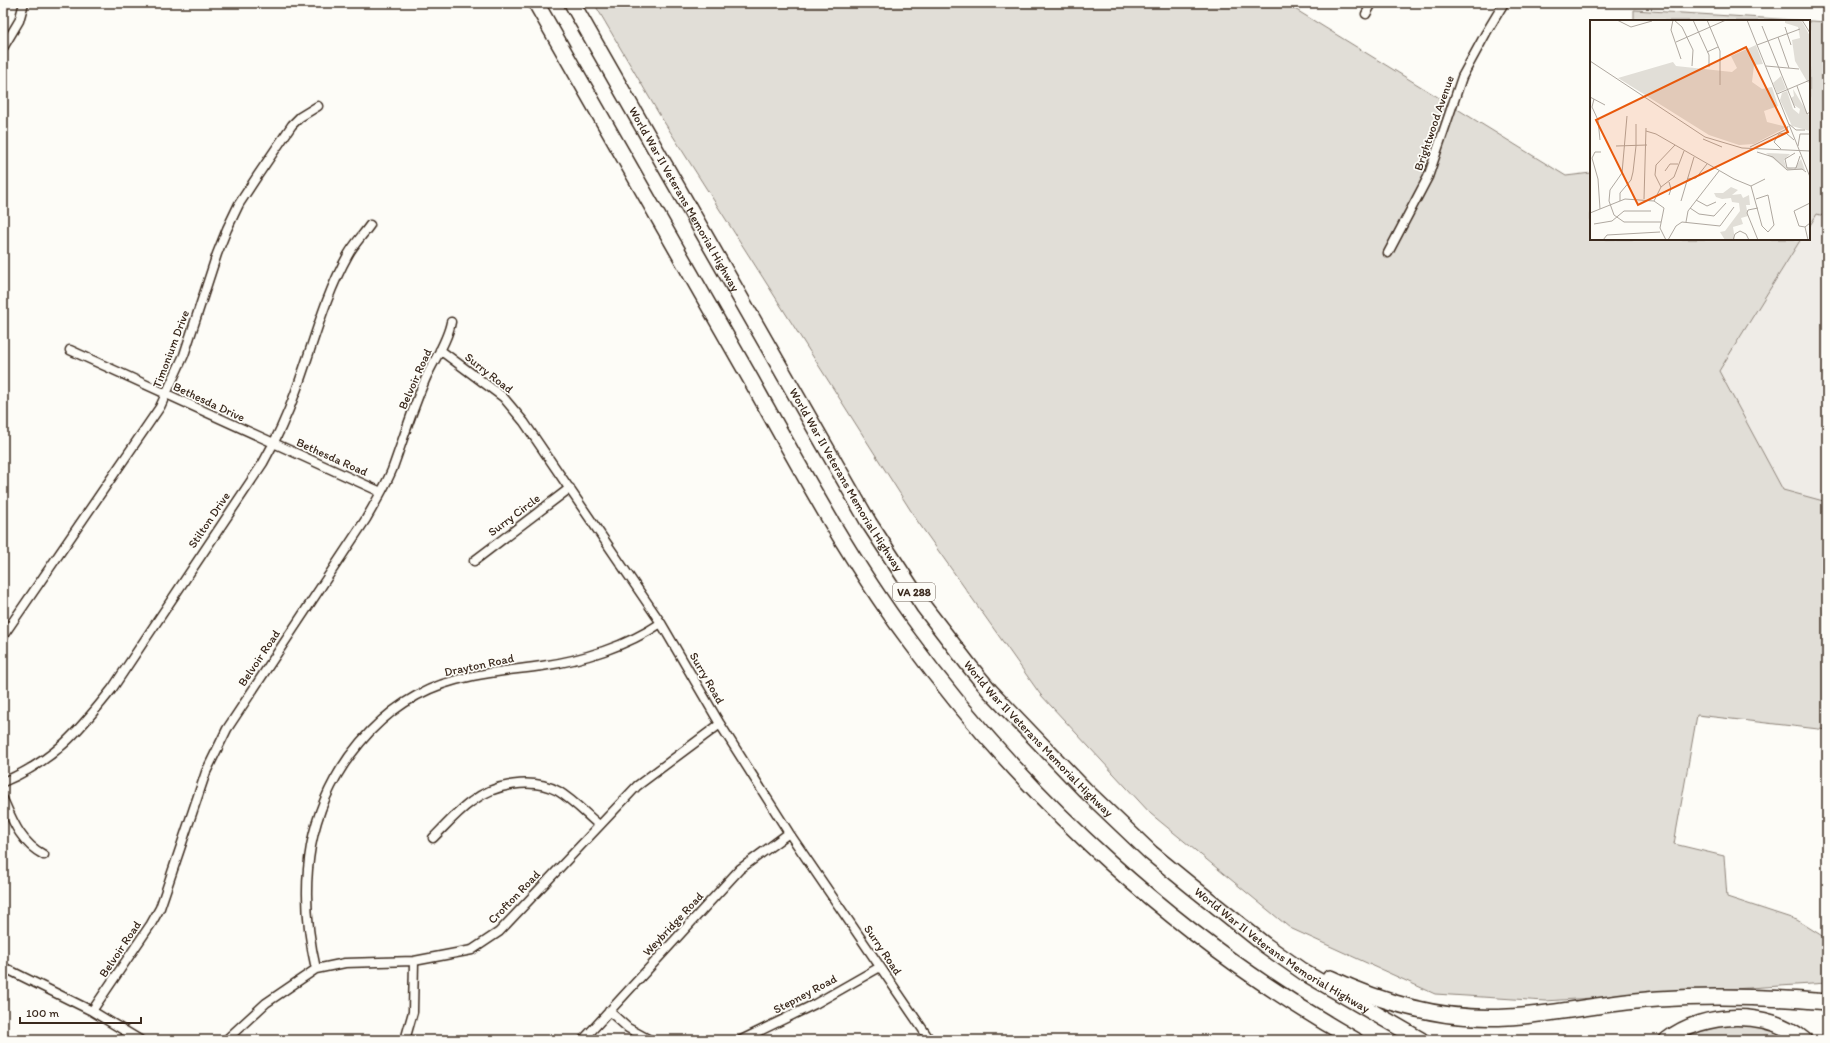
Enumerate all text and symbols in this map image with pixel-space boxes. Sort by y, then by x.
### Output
inset map [1590,20,1810,240]
street label: Brightwood Avenue [1411,73,1457,172]
street label: World War II Veterans Memorial Highway [626,104,743,294]
street label: Timonium Drive [150,308,192,390]
street label: Belvoir Road [395,346,435,411]
street label: Surry Road [462,350,516,396]
street label: Bethesda Drive [171,379,247,425]
street label: World War II Veterans Memorial Highway [786,386,906,574]
street label: Bethesda Road [294,435,370,479]
street label: Stilton Drive [185,489,233,551]
street label: Surry Circle [485,491,543,539]
road number: VA 288 [893,583,935,601]
street label: Belvoir Road [235,627,283,689]
street label: Surry Road [687,650,728,707]
street label: Drayton Road [443,651,516,679]
street label: World War II Veterans Memorial Highway [961,658,1116,820]
street label: Crofton Road [485,867,543,927]
street label: World War II Veterans Memorial Highway [1192,884,1372,1016]
street label: Weybridge Road [640,889,706,959]
street label: Belvoir Road [96,918,144,980]
street label: Surry Road [861,922,905,978]
street label: Stepney Road [771,971,840,1017]
scale bar [20,999,141,1025]
text: 100 m [26,1006,59,1020]

